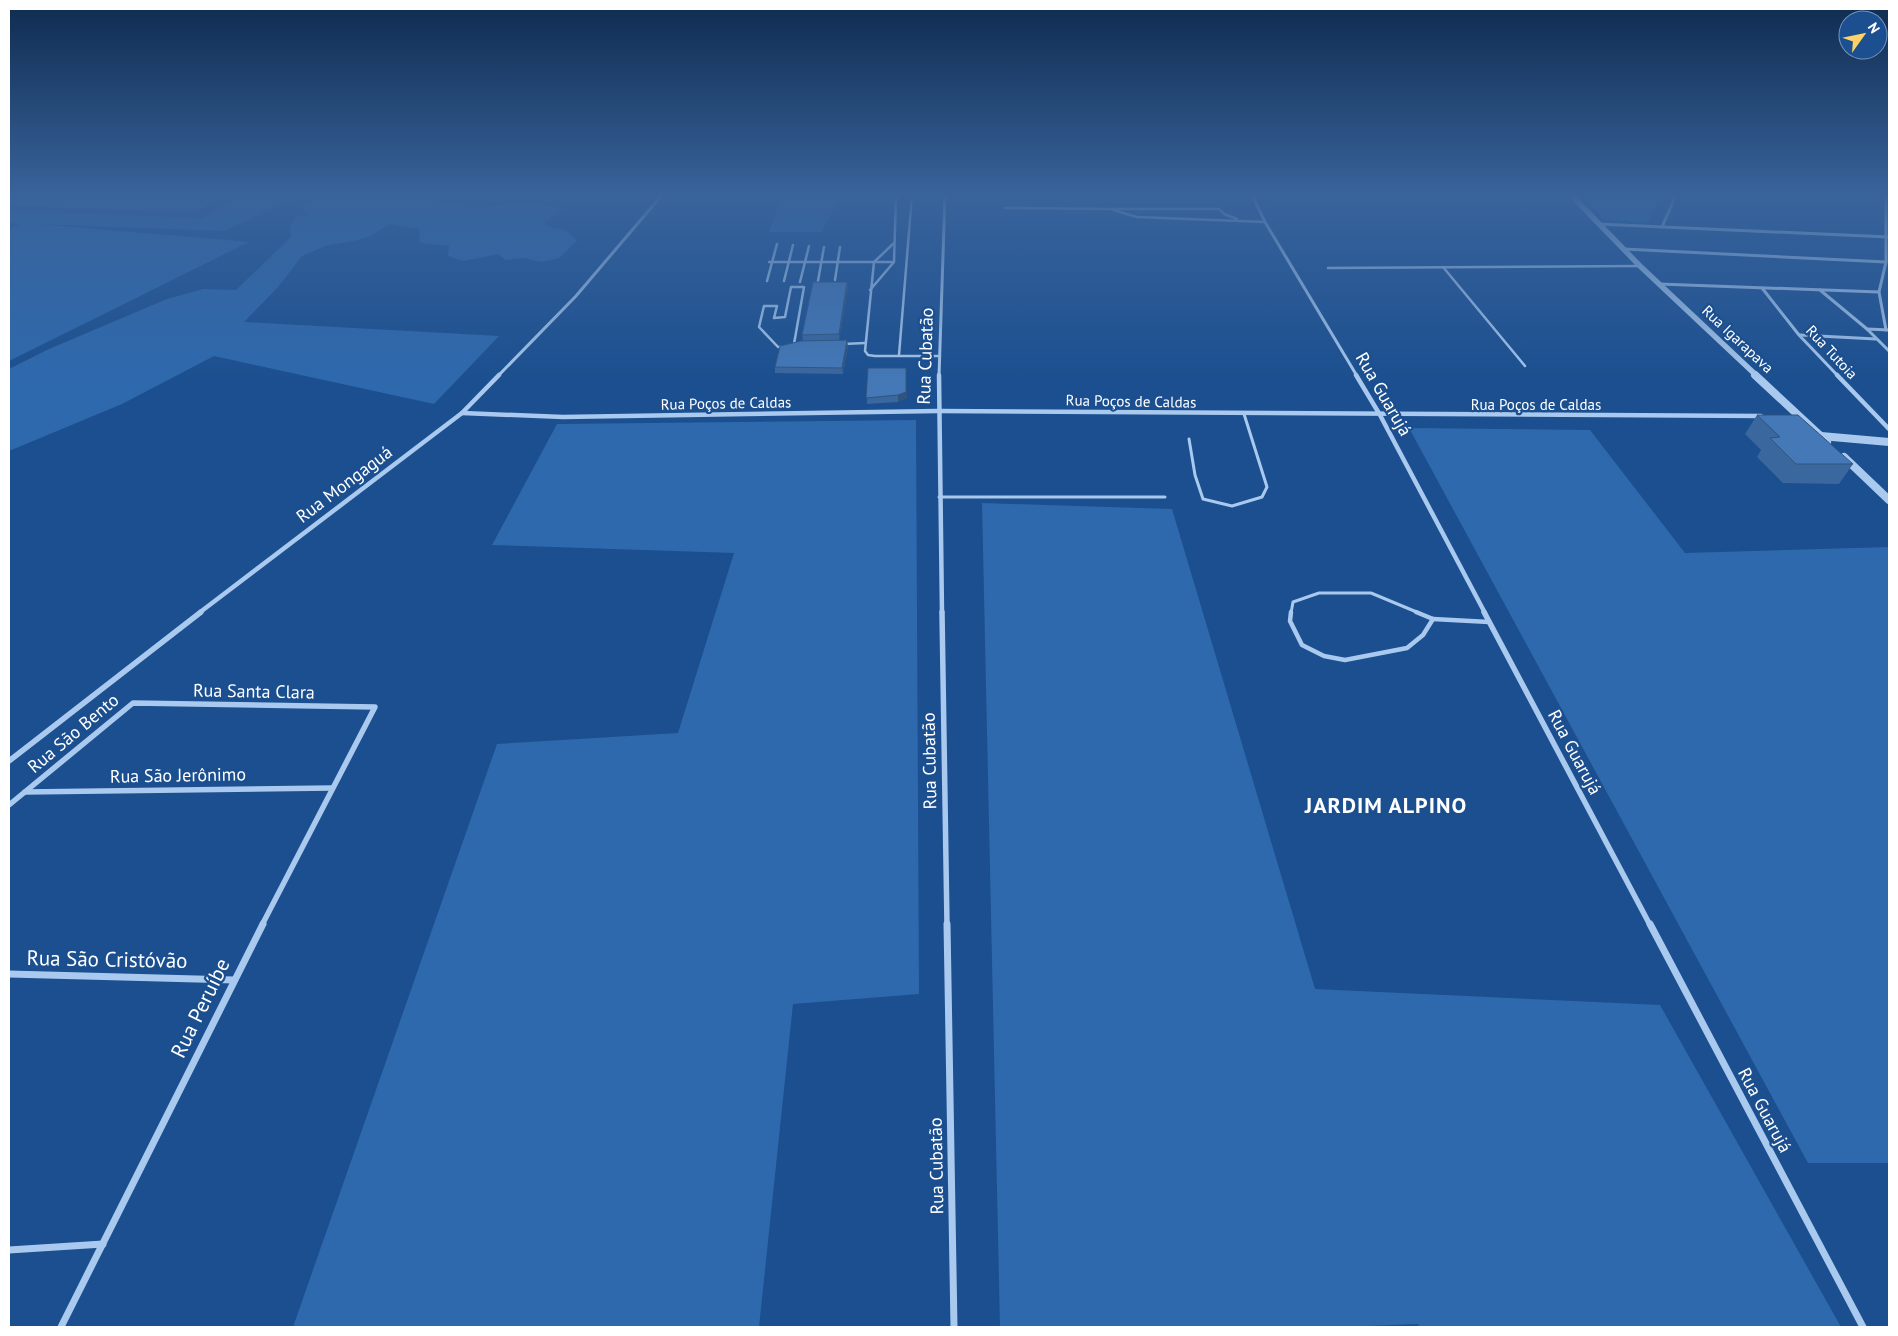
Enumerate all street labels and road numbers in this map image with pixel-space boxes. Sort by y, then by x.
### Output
street label: Rua Igarapava [1698,301,1778,377]
street label: Rua Cubatão [912,307,938,405]
street label: Rua Tutoia [1802,321,1862,383]
street label: Rua Guarujá [1351,348,1417,440]
street label: Rua Poços de Caldas [1066,390,1196,412]
street label: Rua Poços de Caldas [661,392,791,414]
street label: Rua Poços de Caldas [1471,395,1601,414]
street label: Rua Mongaguá [291,440,397,528]
street label: Rua Santa Clara [193,678,315,704]
street label: Rua São Bento [23,688,123,778]
street label: Rua Guarujá [1543,705,1607,799]
street label: Rua Cubatão [917,712,941,810]
street label: Rua São Jerônimo [110,762,246,788]
street label: Rua São Cristóvão [26,944,188,974]
street label: Rua Peruíbe [164,954,236,1062]
street label: Rua Guarujá [1733,1063,1797,1157]
street label: Rua Cubatão [924,1117,948,1215]

